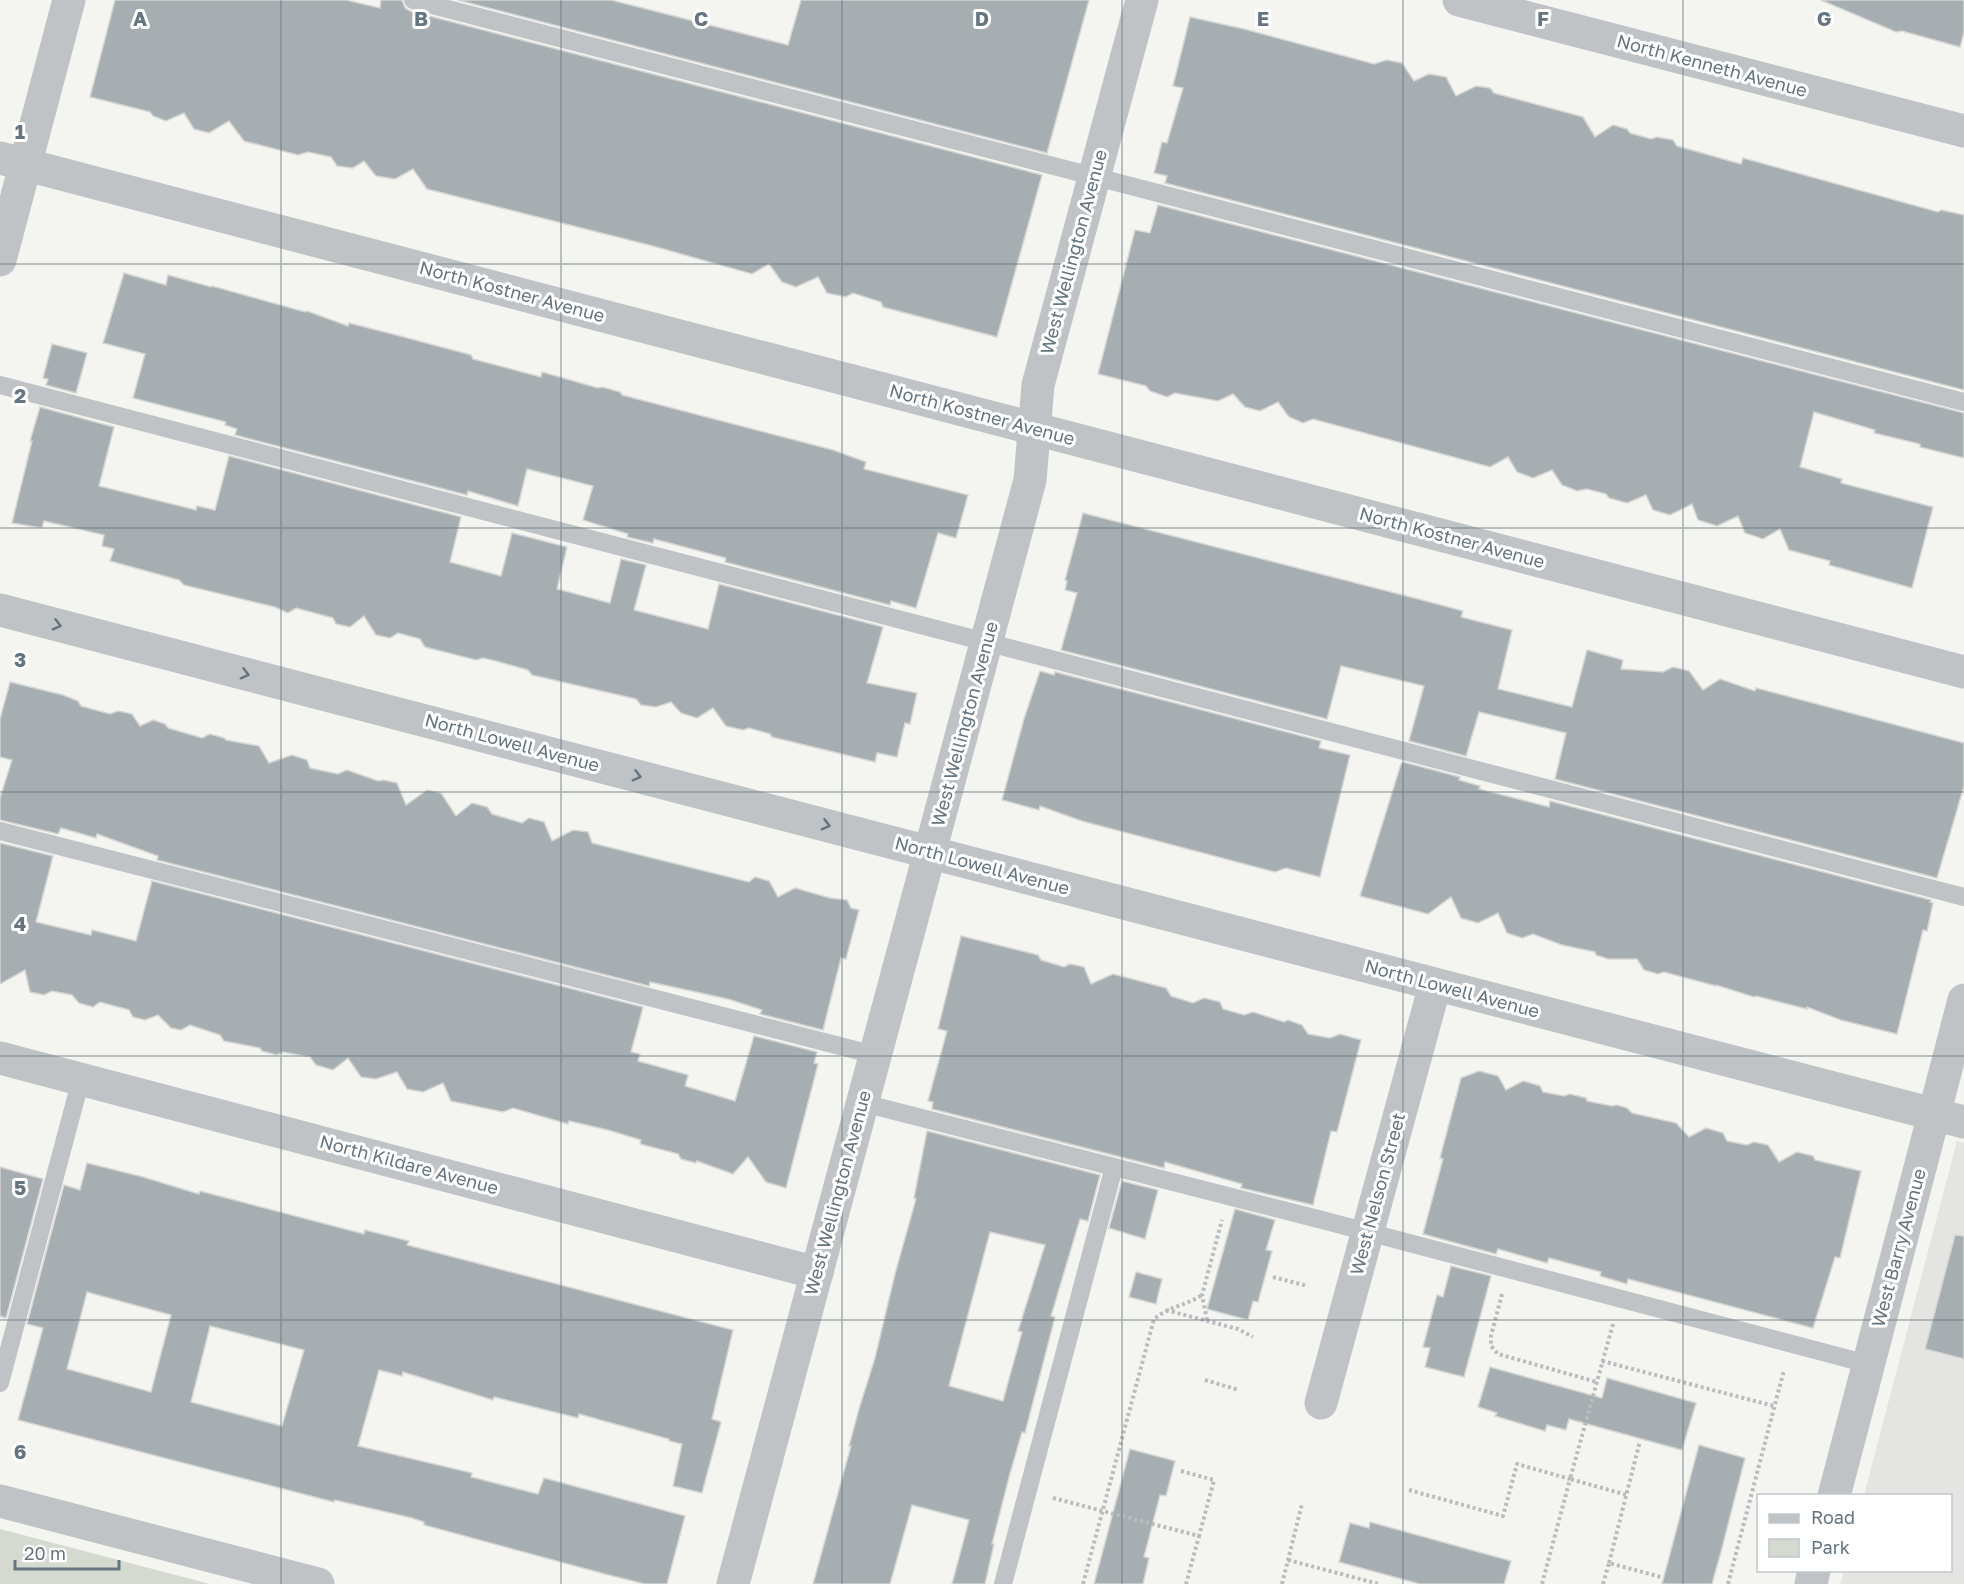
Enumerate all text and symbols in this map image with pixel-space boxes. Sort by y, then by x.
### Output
text: A [133,6,147,30]
text: B [414,6,428,30]
text: C [694,6,708,30]
text: D [975,6,989,30]
text: E [1257,6,1269,30]
text: F [1537,6,1549,30]
text: G [1817,6,1831,30]
street label: North Kenneth Avenue [1615,29,1810,101]
text: 1 [15,119,25,143]
street label: West Wellington Avenue [1035,147,1111,356]
street label: North Kostner Avenue [417,256,607,326]
street label: North Kostner Avenue [887,379,1077,449]
text: 2 [14,383,26,407]
street label: North Kostner Avenue [1357,502,1547,572]
one-way arrow [51,617,61,630]
street label: West Wellington Avenue [926,619,1002,828]
text: 3 [14,647,26,671]
one-way arrow [240,666,250,679]
street label: North Lowell Avenue [423,708,602,776]
one-way arrow [632,768,642,781]
one-way arrow [821,817,831,830]
street label: North Lowell Avenue [893,831,1072,899]
text: 4 [14,911,26,935]
street label: North Lowell Avenue [1363,954,1542,1022]
street label: West Wellington Avenue [799,1088,875,1297]
street label: West Nelson Street [1345,1110,1409,1277]
street label: North Kildare Avenue [318,1130,501,1198]
street label: West Barry Avenue [1866,1166,1930,1329]
text: 5 [14,1175,26,1199]
text: 6 [14,1439,26,1463]
legend [1757,1494,1952,1572]
text: Road [1811,1506,1855,1528]
scale bar [15,1533,118,1571]
text: Park [1811,1536,1850,1558]
text: 20 m [24,1542,66,1564]

